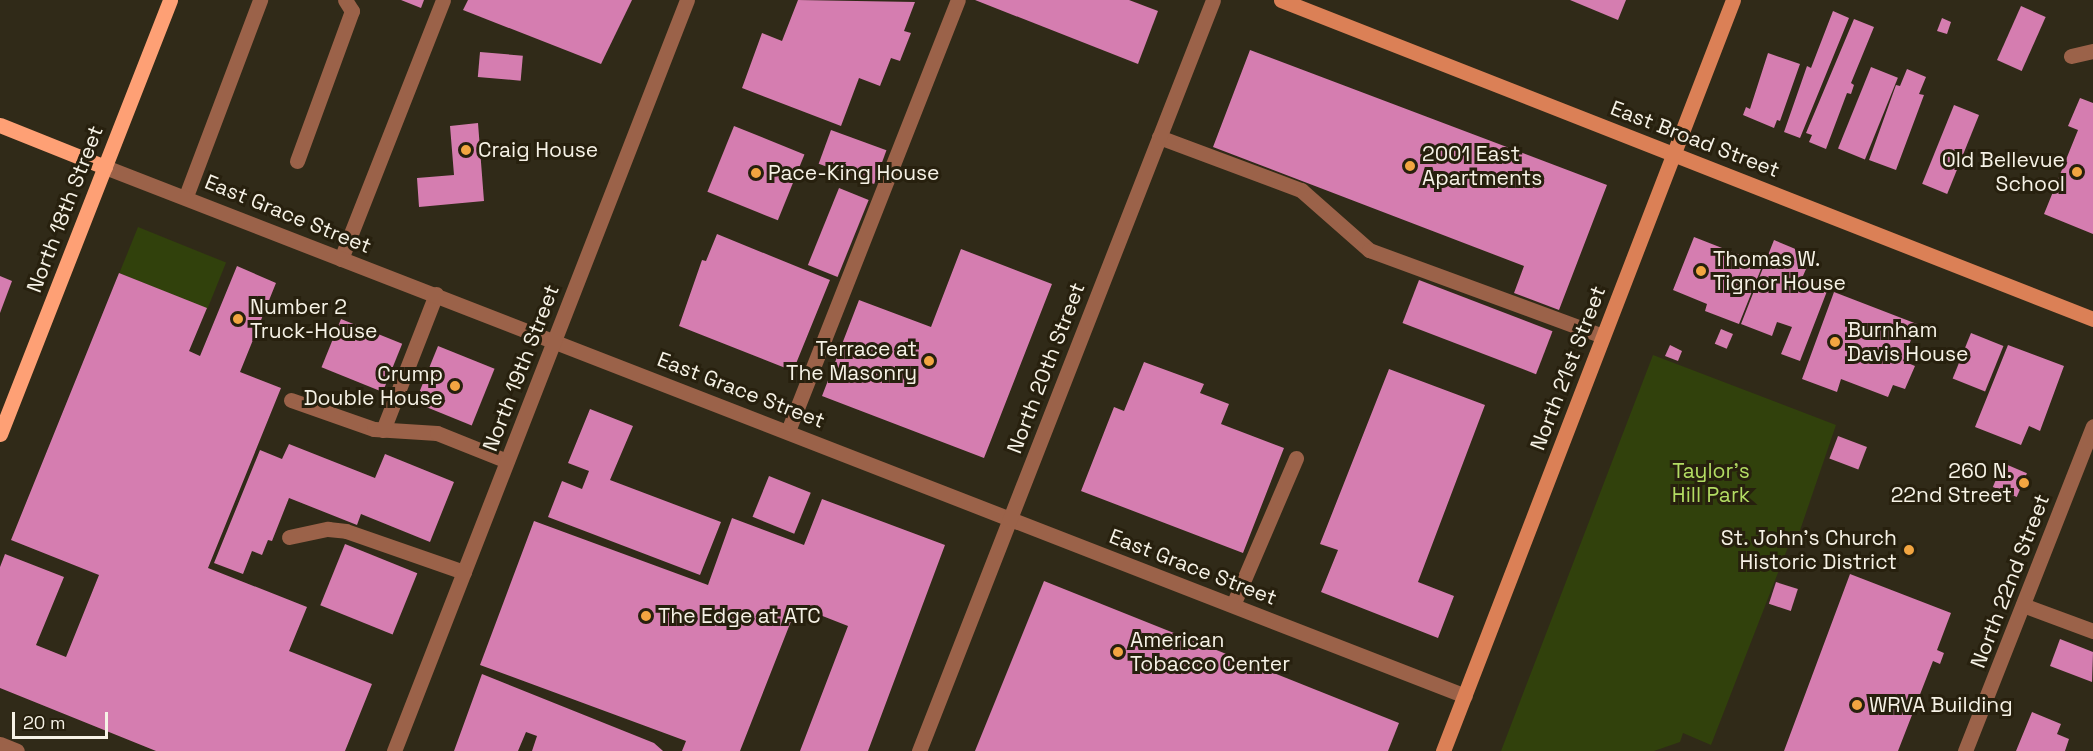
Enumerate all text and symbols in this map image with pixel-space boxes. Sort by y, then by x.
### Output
street label: East Broad Street [1607,95,1783,183]
street label: North 18th Street [22,122,108,296]
place label: Craig House [478,137,598,163]
place label: 2001 East Apartments [1422,141,1542,191]
marker: Craig House [459,143,473,157]
place label: Old Bellevue School [1942,147,2065,197]
marker: 2001 East Apartments [1403,159,1417,173]
place label: Pace-King House [768,160,940,186]
marker: Old Bellevue School [2070,165,2084,179]
marker: Pace-King House [749,166,763,180]
street label: East Grace Street [201,169,375,259]
place label: Thomas W. Tignor House [1713,246,1846,296]
marker: Thomas W. Tignor House [1694,264,1708,278]
street label: North 20th Street [1002,279,1090,457]
street label: North 19th Street [478,281,564,455]
street label: North 21st Street [1525,282,1611,454]
place label: Number 2 Truck-House [250,294,377,344]
marker: Number 2 Truck-House [231,312,245,326]
place label: Burnham Davis House [1847,317,1968,367]
marker: Burnham Davis House [1828,335,1842,349]
place label: Terrace at The Masonry [786,336,917,386]
street label: East Grace Street [654,346,828,434]
marker: Terrace at The Masonry [922,354,936,368]
place label: Crump Double House [304,361,443,411]
marker: Crump Double House [448,379,462,393]
park label: Taylor's Hill Park [1672,458,1750,508]
place label: 260 N. 22nd Street [1891,458,2012,508]
marker: 260 N. 22nd Street [2017,476,2031,490]
street label: North 22nd Street [1965,491,2055,671]
street label: East Grace Street [1106,523,1280,611]
place label: St. John's Church Historic District [1720,525,1897,575]
marker: St. John's Church Historic District [1902,543,1916,557]
place label: The Edge at ATC [658,603,821,629]
marker: The Edge at ATC [639,609,653,623]
place label: American Tobacco Center [1130,627,1290,677]
marker: American Tobacco Center [1111,645,1125,659]
place label: WRVA Building [1869,692,2013,718]
marker: WRVA Building [1850,698,1864,712]
scale bar [15,700,111,738]
text: 20 m [23,711,66,734]

